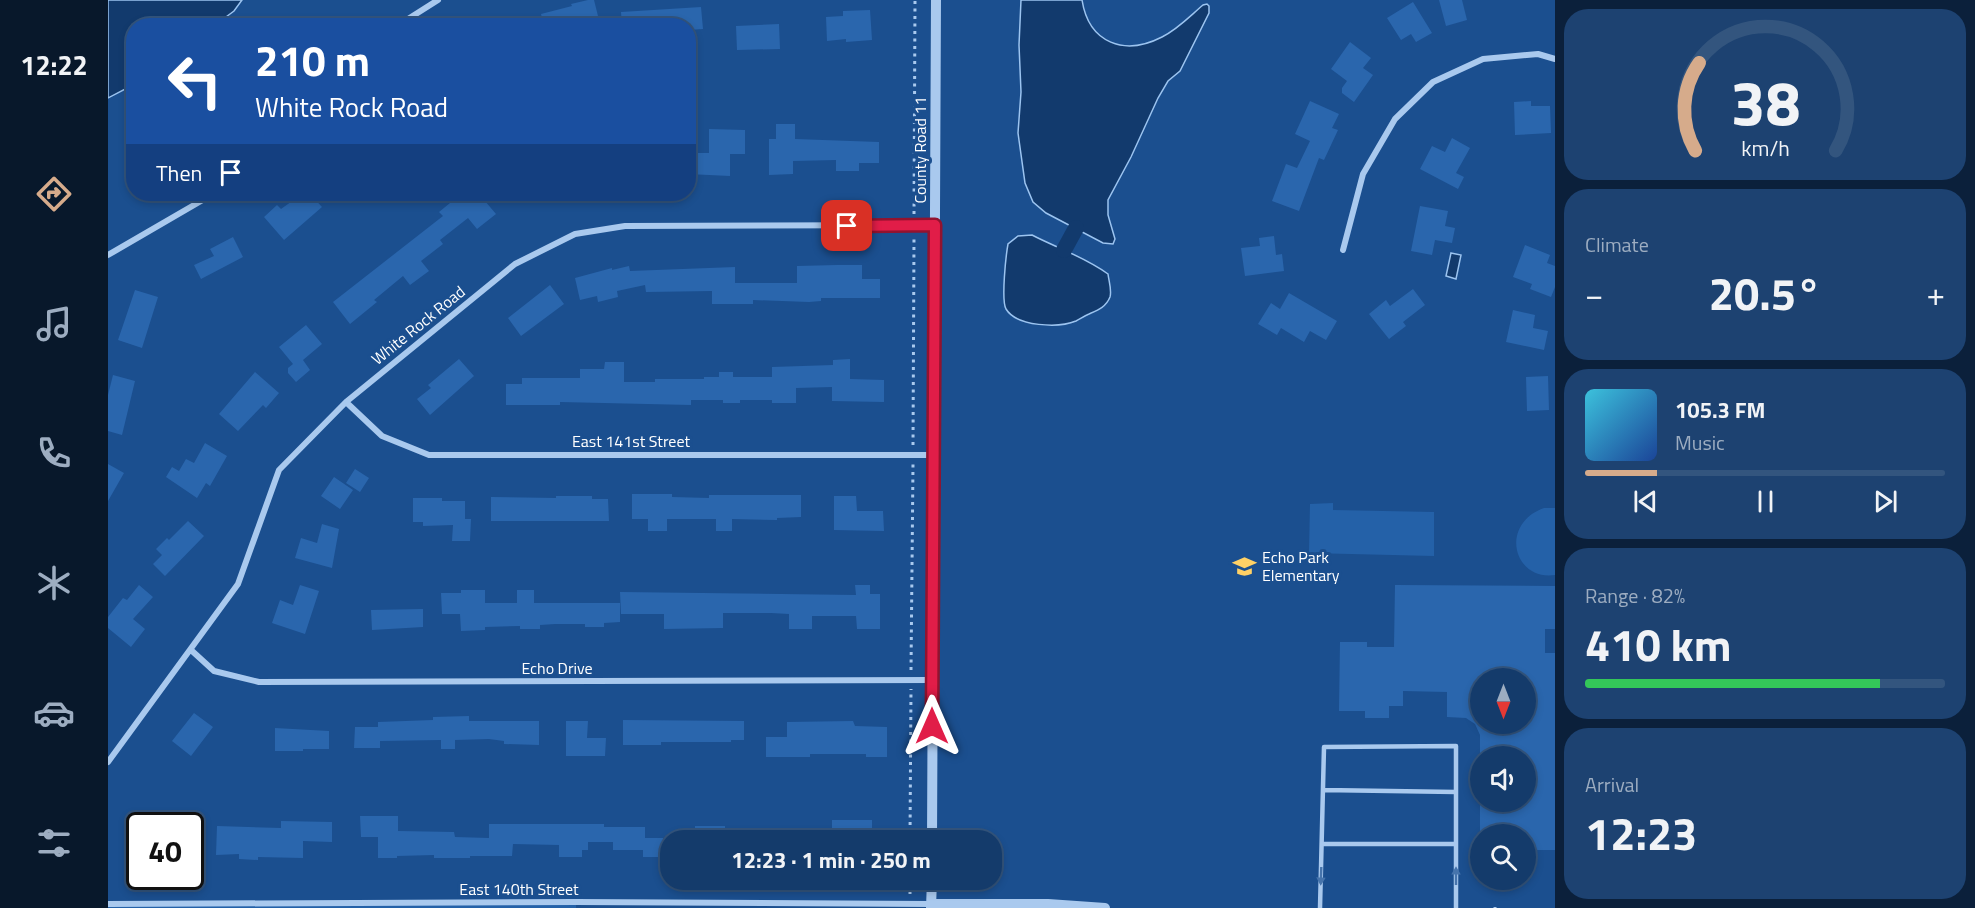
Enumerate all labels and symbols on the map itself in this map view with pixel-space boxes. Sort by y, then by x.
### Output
street label: County Road 11 [908,97,932,203]
pin [821,200,872,251]
street label: White Rock Road [366,280,470,370]
street label: East 141st Street [572,429,690,453]
place label: Echo Park Elementary [1262,545,1340,587]
school or university icon: Echo Park Elementary [1231,553,1257,579]
street label: Echo Drive [521,656,593,680]
north arrow [1470,668,1536,734]
position arrow [900,694,964,758]
speed limit sign: 40 [126,812,204,890]
one-way arrow [1451,866,1461,885]
one-way arrow [1316,867,1326,886]
street label: East 140th Street [459,877,579,901]

